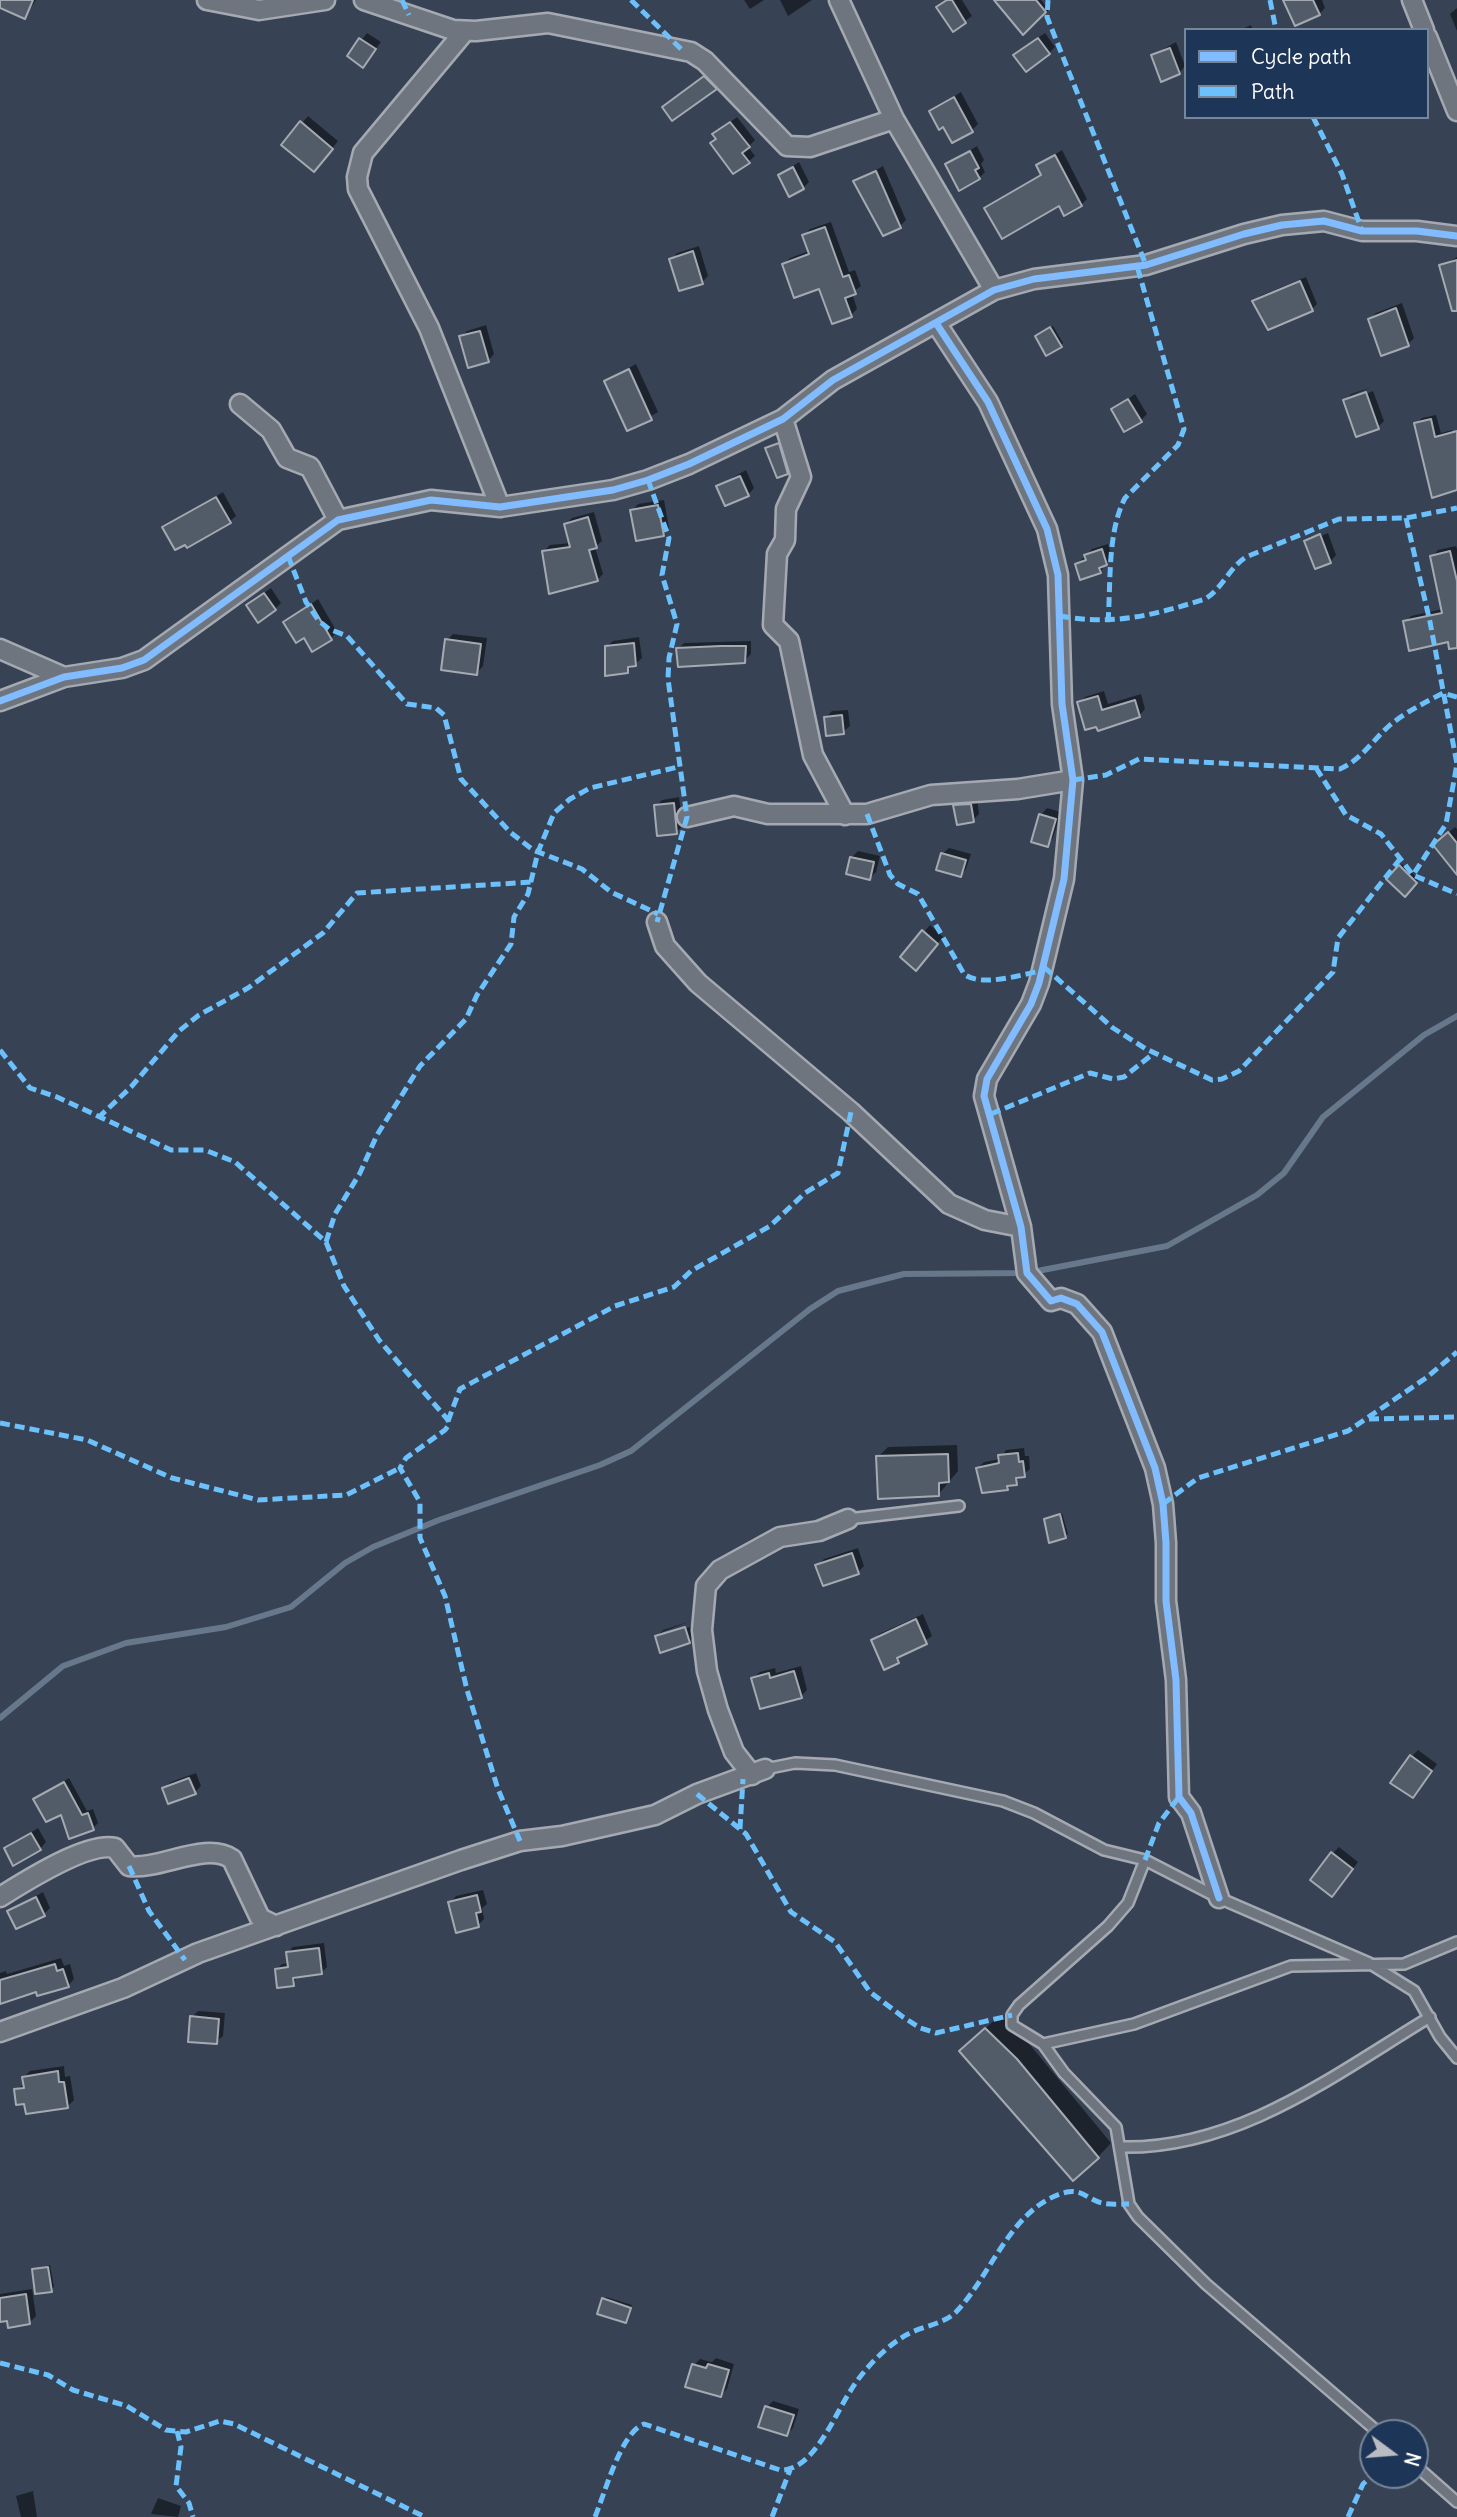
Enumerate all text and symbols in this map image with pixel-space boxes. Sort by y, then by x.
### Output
legend [1184,28,1429,119]
text: Cycle path [1251,43,1351,70]
text: Path [1251,78,1294,105]
north arrow [1359,2419,1429,2489]
text: N [1399,2450,1426,2469]

